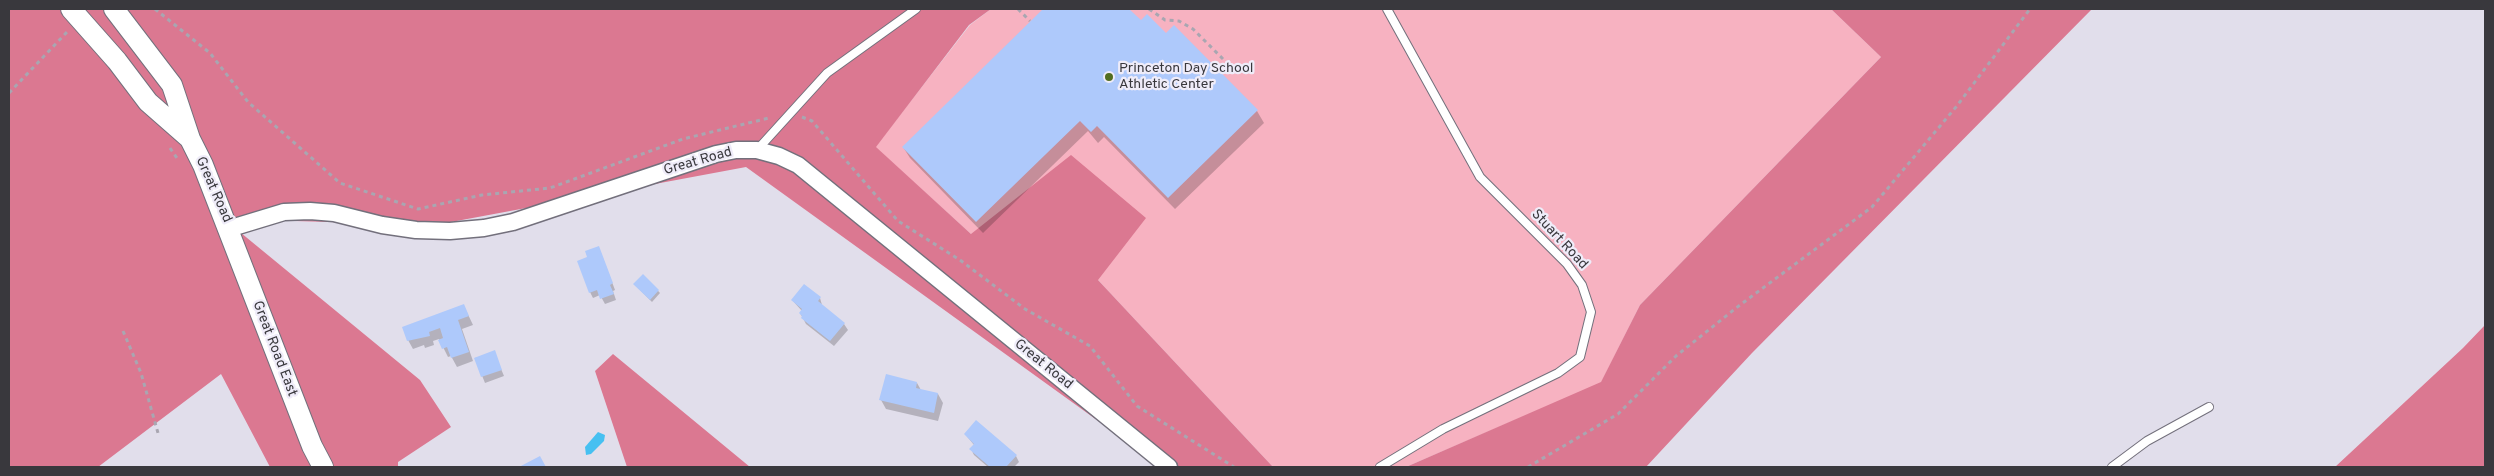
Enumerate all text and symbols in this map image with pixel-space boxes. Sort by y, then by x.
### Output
place label: Princeton Day School Athletic Center [1119,61,1253,94]
marker: Princeton Day School Athletic Center [1103,71,1115,83]
street label: Great Road [662,144,734,180]
street label: Great Road [191,154,235,226]
street label: Stuart Road [1527,207,1591,273]
street label: Great Road East [248,299,300,399]
street label: Great Road [1010,336,1076,394]

